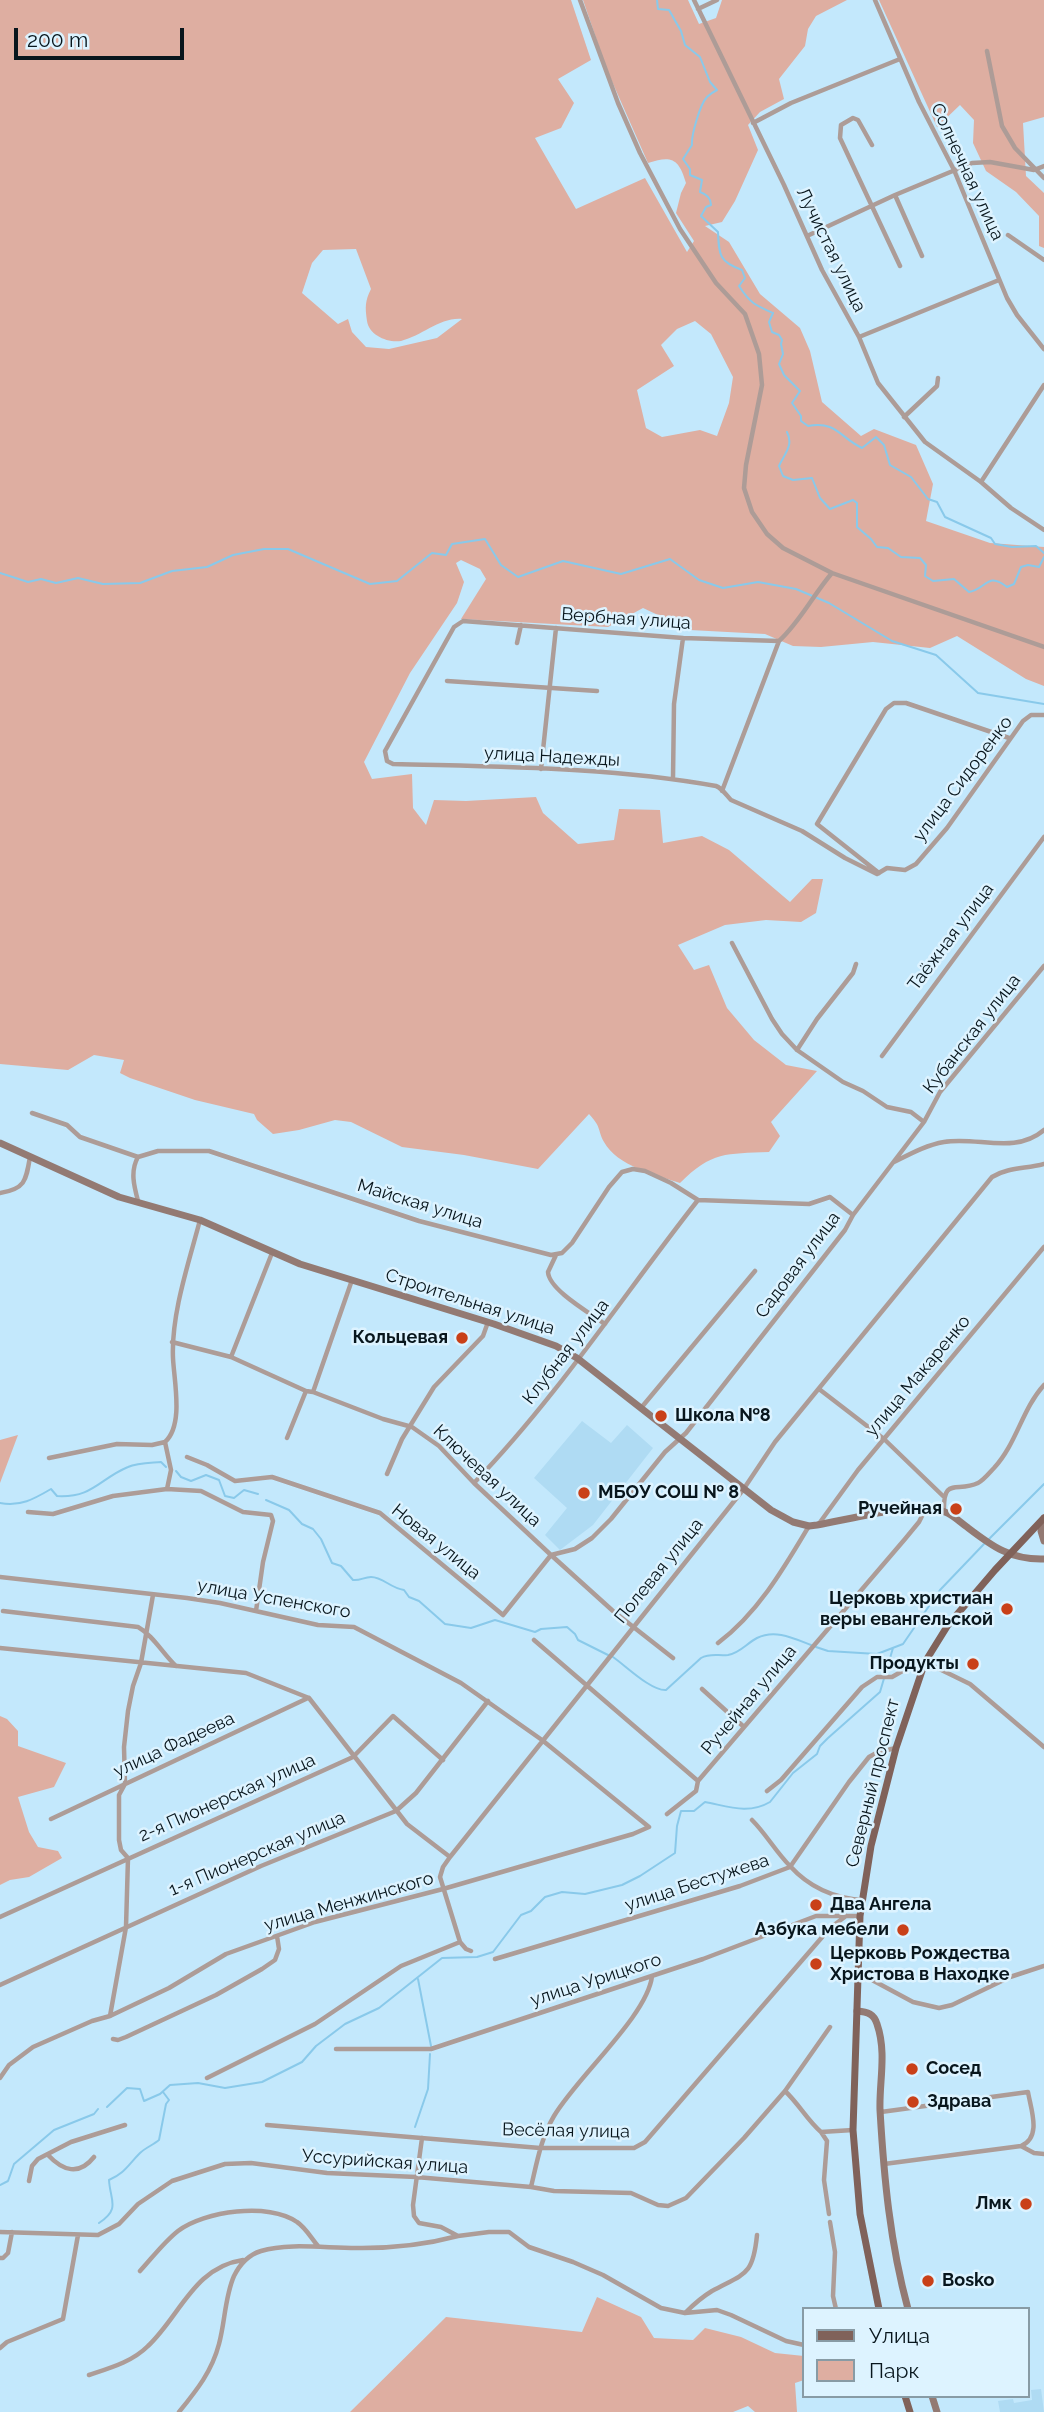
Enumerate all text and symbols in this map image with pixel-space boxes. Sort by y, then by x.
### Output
scale bar [18,14,187,58]
text: 200 m [27,27,88,52]
street label: Солнечная улица [926,100,1008,244]
street label: Лучистая улица [792,184,870,316]
street label: Вербная улица [561,604,691,634]
street label: улица Сидоренко [909,712,1017,846]
street label: улица Надежды [483,743,621,771]
street label: Таёжная улица [904,879,998,995]
street label: Кубанская улица [919,970,1025,1098]
street label: Майская улица [355,1175,485,1233]
street label: Садовая улица [751,1208,845,1322]
street label: Строительная улица [383,1264,557,1340]
street label: Клубная улица [518,1295,614,1409]
street label: улица Макаренко [861,1311,975,1441]
place label: Кольцевая [353,1327,448,1349]
marker: Кольцевая [454,1330,470,1346]
place label: Школа №8 [675,1405,771,1427]
marker: Школа №8 [653,1408,669,1424]
street label: Ключевая улица [429,1420,545,1532]
place label: МБОУ СОШ № 8 [598,1482,739,1504]
marker: МБОУ СОШ № 8 [576,1485,592,1501]
place label: Ручейная [858,1498,942,1520]
street label: Новая улица [387,1500,485,1584]
marker: Ручейная [948,1501,964,1517]
street label: Полевая улица [610,1514,708,1628]
street label: улица Успенского [196,1575,352,1623]
place label: Церковь христиан веры евангельской [820,1588,993,1630]
marker: Церковь христиан веры евангельской [999,1601,1015,1617]
street label: Ручейная улица [697,1641,801,1759]
place label: Продукты [869,1653,959,1675]
marker: Продукты [965,1656,981,1672]
street label: Северный проспект [842,1697,904,1869]
street label: улица Фадеева [110,1708,238,1782]
street label: 2-я Пионерская улица [135,1749,319,1847]
street label: 1-я Пионерская улица [166,1807,348,1901]
street label: улица Бестужева [622,1850,772,1916]
street label: улица Менжинского [262,1867,436,1937]
place label: Два Ангела [830,1894,931,1916]
marker: Два Ангела [808,1897,824,1913]
place label: Азбука мебели [755,1919,889,1941]
marker: Азбука мебели [895,1922,911,1938]
place label: Церковь Рождества Христова в Находке [830,1943,1010,1986]
street label: улица Урицкого [528,1949,664,2011]
marker: Церковь Рождества Христова в Находке [808,1956,824,1972]
place label: Сосед [926,2058,981,2080]
marker: Сосед [904,2061,920,2077]
place label: Здрава [927,2091,991,2113]
marker: Здрава [905,2094,921,2110]
street label: Весёлая улица [502,2119,630,2143]
street label: Уссурийская улица [301,2145,469,2179]
place label: Лмк [975,2193,1012,2215]
marker: Лмк [1018,2196,1034,2212]
place label: Bosko [942,2270,995,2292]
marker: Bosko [920,2273,936,2289]
legend [802,2307,1030,2398]
text: Улица [869,2323,930,2348]
text: Парк [869,2358,919,2383]

